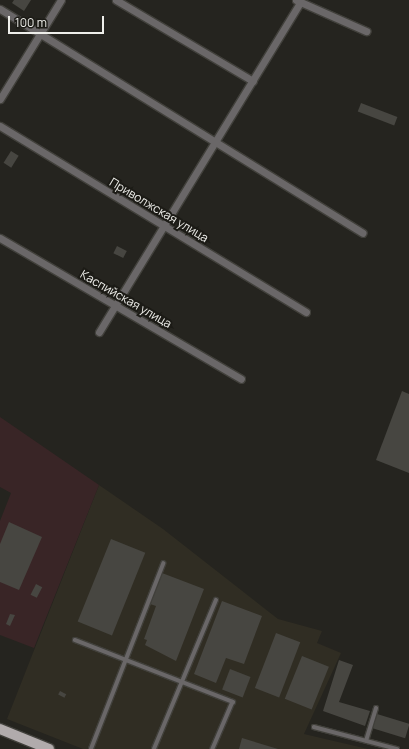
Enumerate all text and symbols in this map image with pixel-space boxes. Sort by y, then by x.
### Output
scale bar [10,8,106,34]
text: 100 m [15,14,47,31]
street label: Приволжская улица [107,175,211,245]
street label: Каспийская улица [78,267,174,331]

